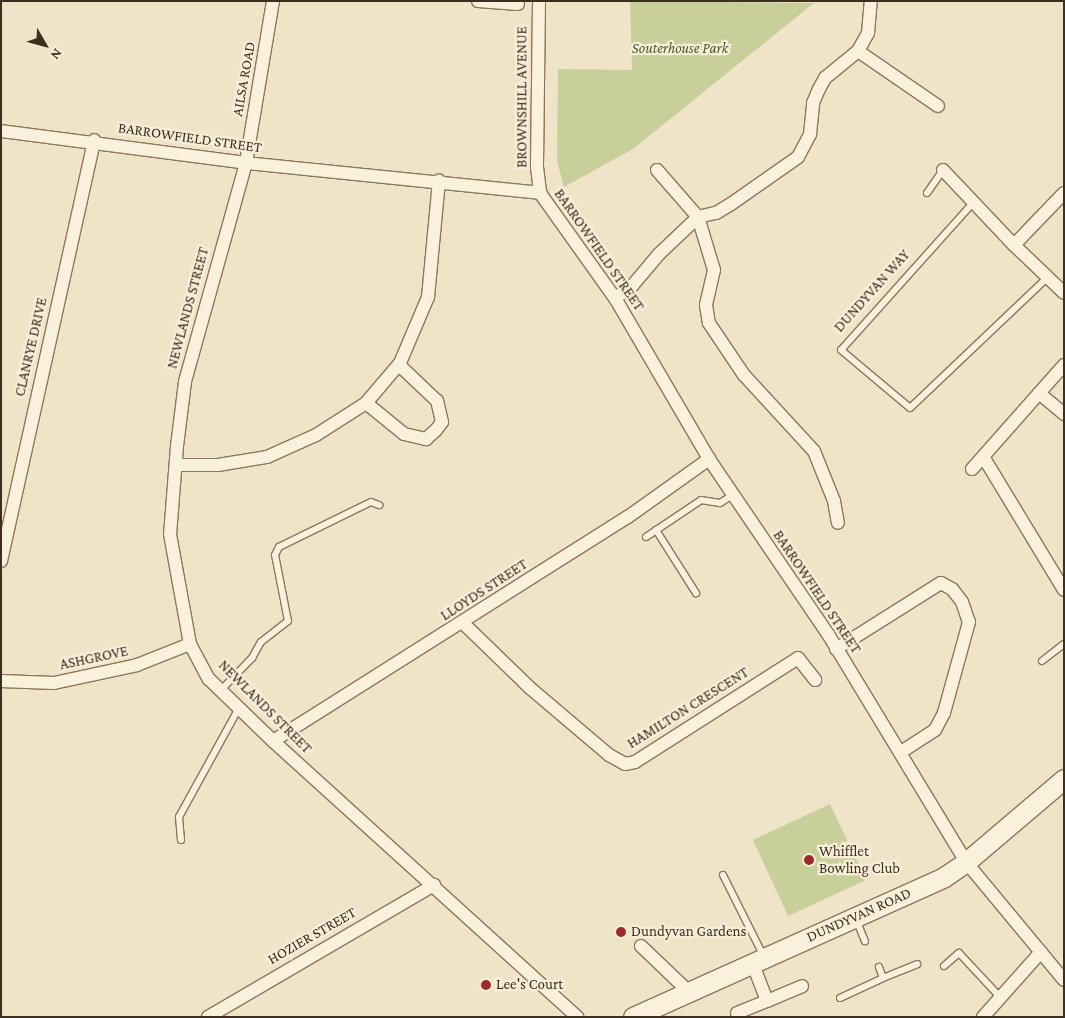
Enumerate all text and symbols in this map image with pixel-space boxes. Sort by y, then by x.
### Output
north arrow [20,20,70,70]
street label: BROWNSHILL AVENUE [513,26,531,168]
street label: AILSA ROAD [229,40,259,118]
park label: Souterhouse Park [632,40,728,58]
text: N [48,46,66,63]
street label: BARROWFIELD STREET [117,119,263,157]
street label: BARROWFIELD STREET [550,185,648,315]
street label: NEWLANDS STREET [163,245,213,371]
street label: DUNDYVAN WAY [830,246,914,336]
street label: CLANRYE DRIVE [11,296,51,398]
street label: BARROWFIELD STREET [769,527,865,657]
street label: LLOYDS STREET [437,555,531,625]
street label: ASHGROVE [58,642,130,674]
street label: NEWLANDS STREET [214,656,316,758]
street label: HAMILTON CRESCENT [624,663,752,753]
place label: Whifflet Bowling Club [819,842,900,877]
marker: Whifflet Bowling Club [803,854,815,866]
street label: DUNDYVAN ROAD [804,884,914,946]
street label: HOZIER STREET [265,903,359,969]
place label: Dundyvan Gardens [631,923,746,941]
marker: Dundyvan Gardens [615,926,627,938]
place label: Lee's Court [496,976,563,994]
marker: Lee's Court [480,979,492,991]

